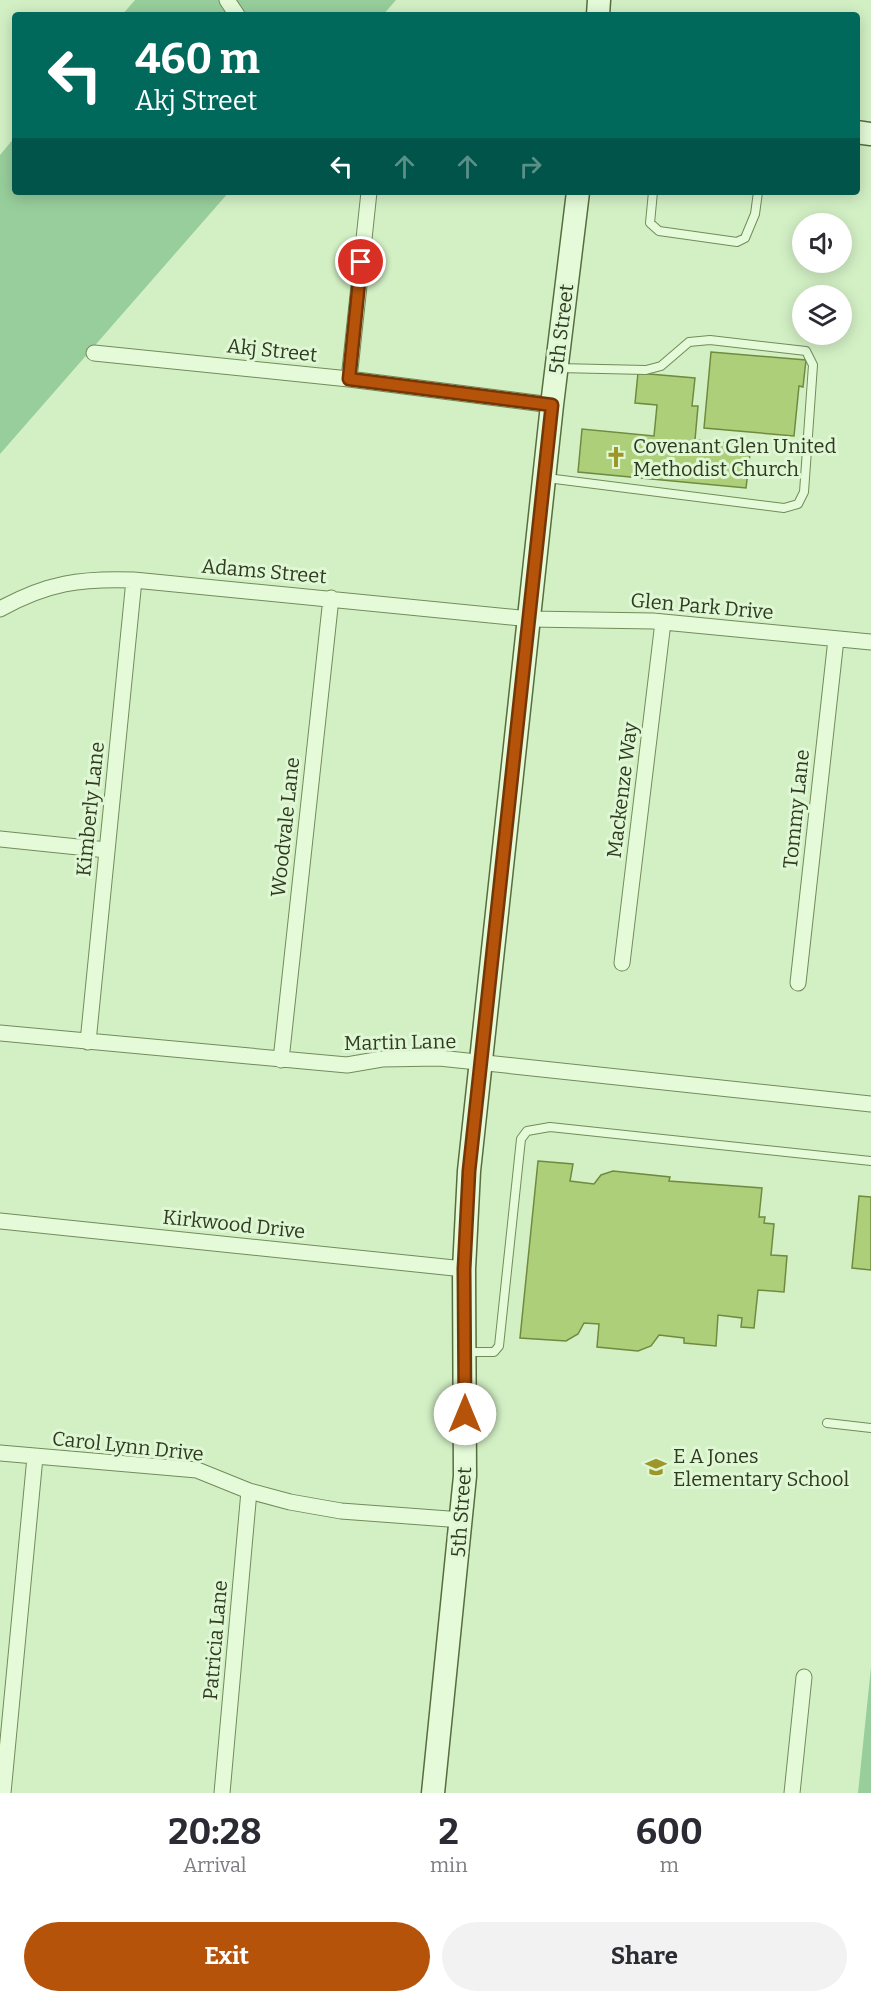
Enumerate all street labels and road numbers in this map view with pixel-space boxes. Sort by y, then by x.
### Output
street label: 5th Street [544,283,578,375]
street label: Akj Street [226,333,318,368]
street label: Adams Street [200,554,328,588]
street label: Glen Park Drive [630,588,774,624]
street label: Mackenze Way [602,720,642,859]
street label: Kimberly Lane [71,740,109,878]
street label: Tommy Lane [778,748,814,870]
street label: Woodvale Lane [266,756,304,898]
street label: Martin Lane [344,1029,456,1055]
street label: Kirkwood Drive [162,1205,306,1243]
street label: Carol Lynn Drive [51,1426,205,1466]
street label: 5th Street [446,1466,476,1558]
street label: Patricia Lane [198,1579,232,1701]

